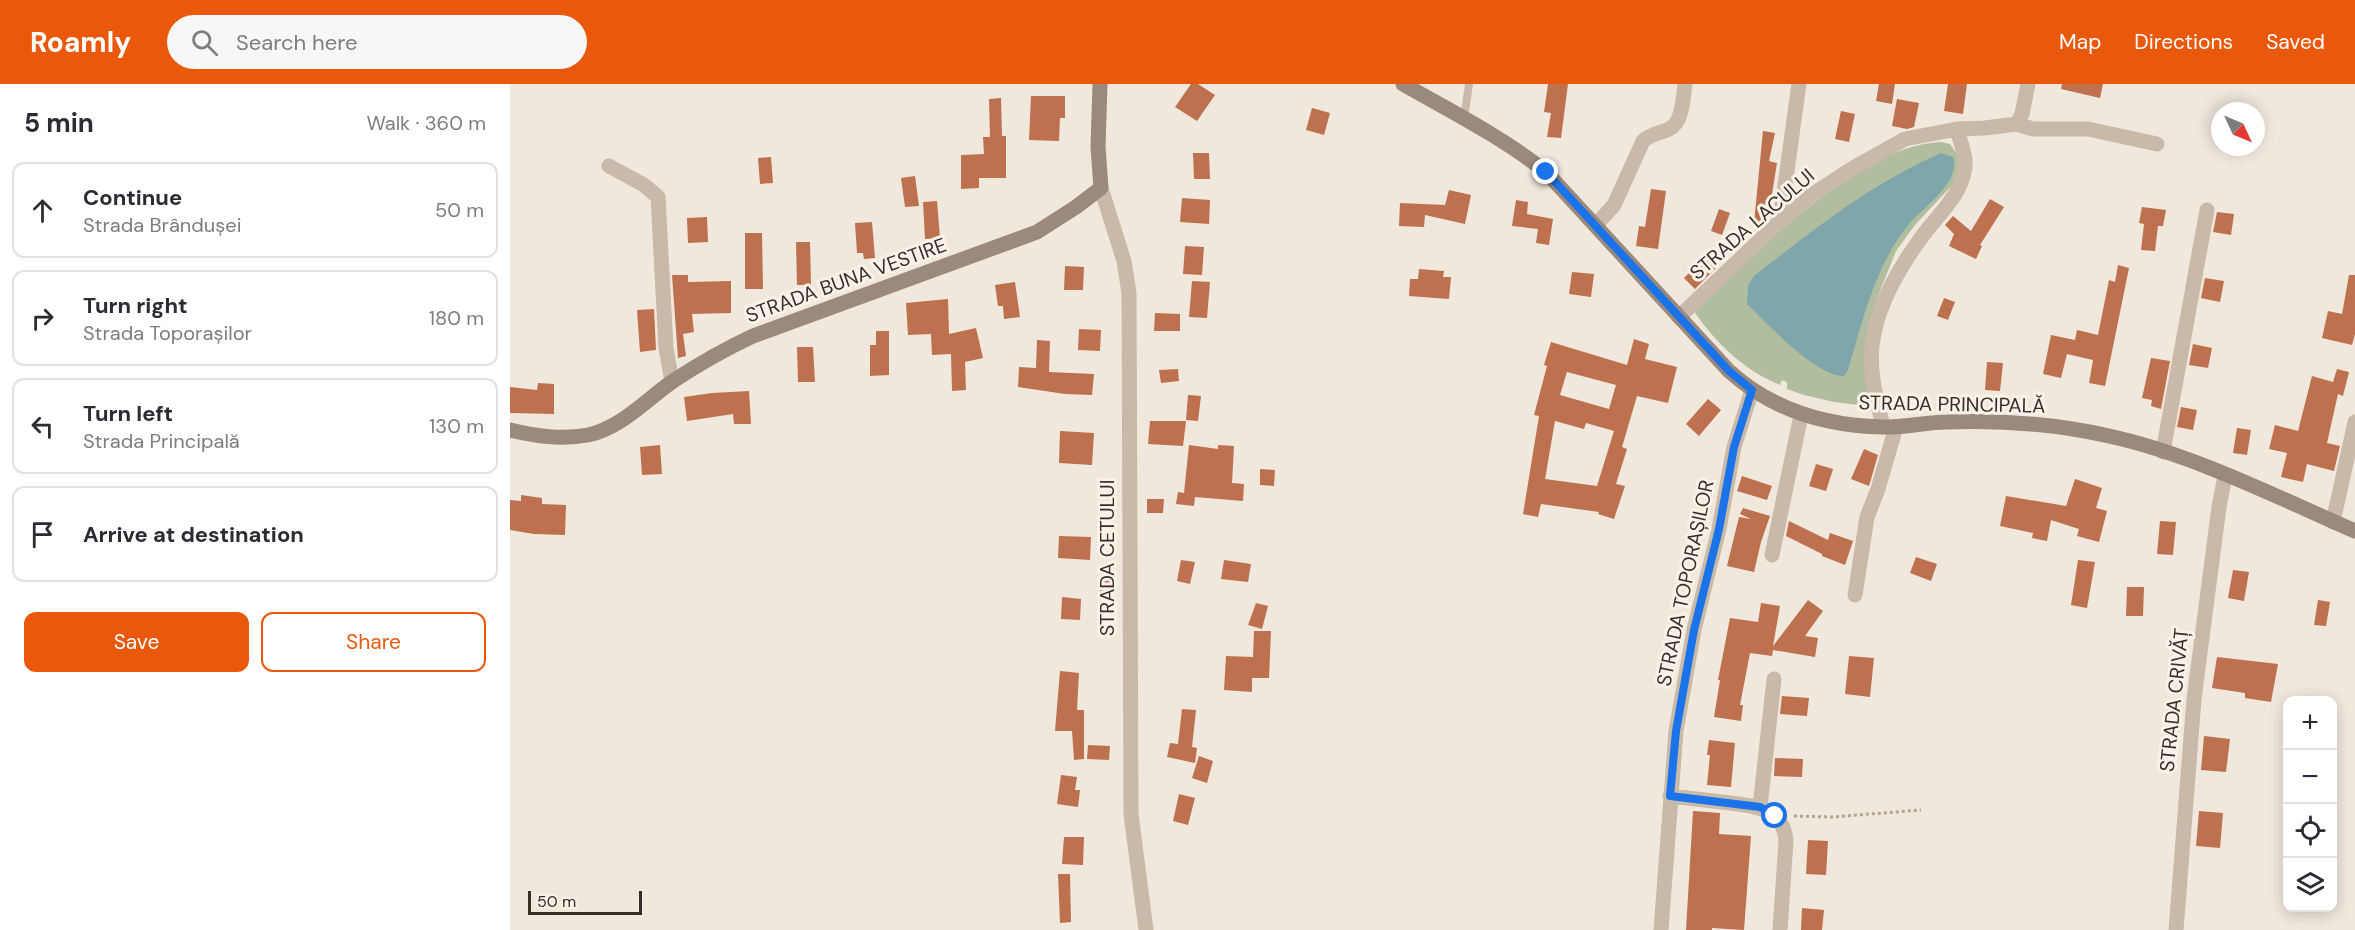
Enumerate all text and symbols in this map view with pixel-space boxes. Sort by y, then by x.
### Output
search box [167,15,587,69]
text: Roamly [30,24,131,61]
icon: search [188,26,221,59]
text: Search here [236,28,357,57]
text: Map [2059,28,2101,56]
text: Directions [2134,28,2233,56]
text: Saved [2266,28,2325,56]
north arrow [2211,102,2265,156]
text: 5 min [24,106,94,140]
text: Walk · 360 m [366,110,486,136]
route end [1532,158,1558,184]
street label: STRADA LACULUI [1684,163,1820,285]
text: Continue [83,183,182,212]
icon: ahead [26,194,59,227]
text: 50 m [435,197,484,223]
text: Strada Brândușei [83,212,241,238]
street label: STRADA BUNA VESTIRE [742,232,950,328]
text: Turn right [83,291,188,320]
icon: right [26,302,59,335]
text: 180 m [429,305,484,331]
text: Strada Toporașilor [83,320,252,346]
street label: STRADA PRINCIPALĂ [1858,389,2046,419]
text: Turn left [83,399,173,428]
icon: left [26,410,59,443]
text: 130 m [429,413,484,439]
text: Strada Principală [83,428,240,454]
street label: STRADA TOPORAȘILOR [1650,478,1720,688]
street label: STRADA CETULUI [1094,480,1120,636]
icon: arrive [26,518,59,551]
text: Arrive at destination [83,520,304,549]
button: Save [24,612,249,672]
button: Share [261,612,486,672]
street label: STRADA CRIVĂȚ [2154,627,2194,773]
map controls [2283,696,2337,912]
button: + [2283,696,2337,750]
button: − [2283,750,2337,804]
route start [1761,802,1787,828]
button: locate [2283,804,2337,858]
button: layers [2283,858,2337,912]
scale bar [528,888,642,916]
text: 50 m [537,891,576,912]

